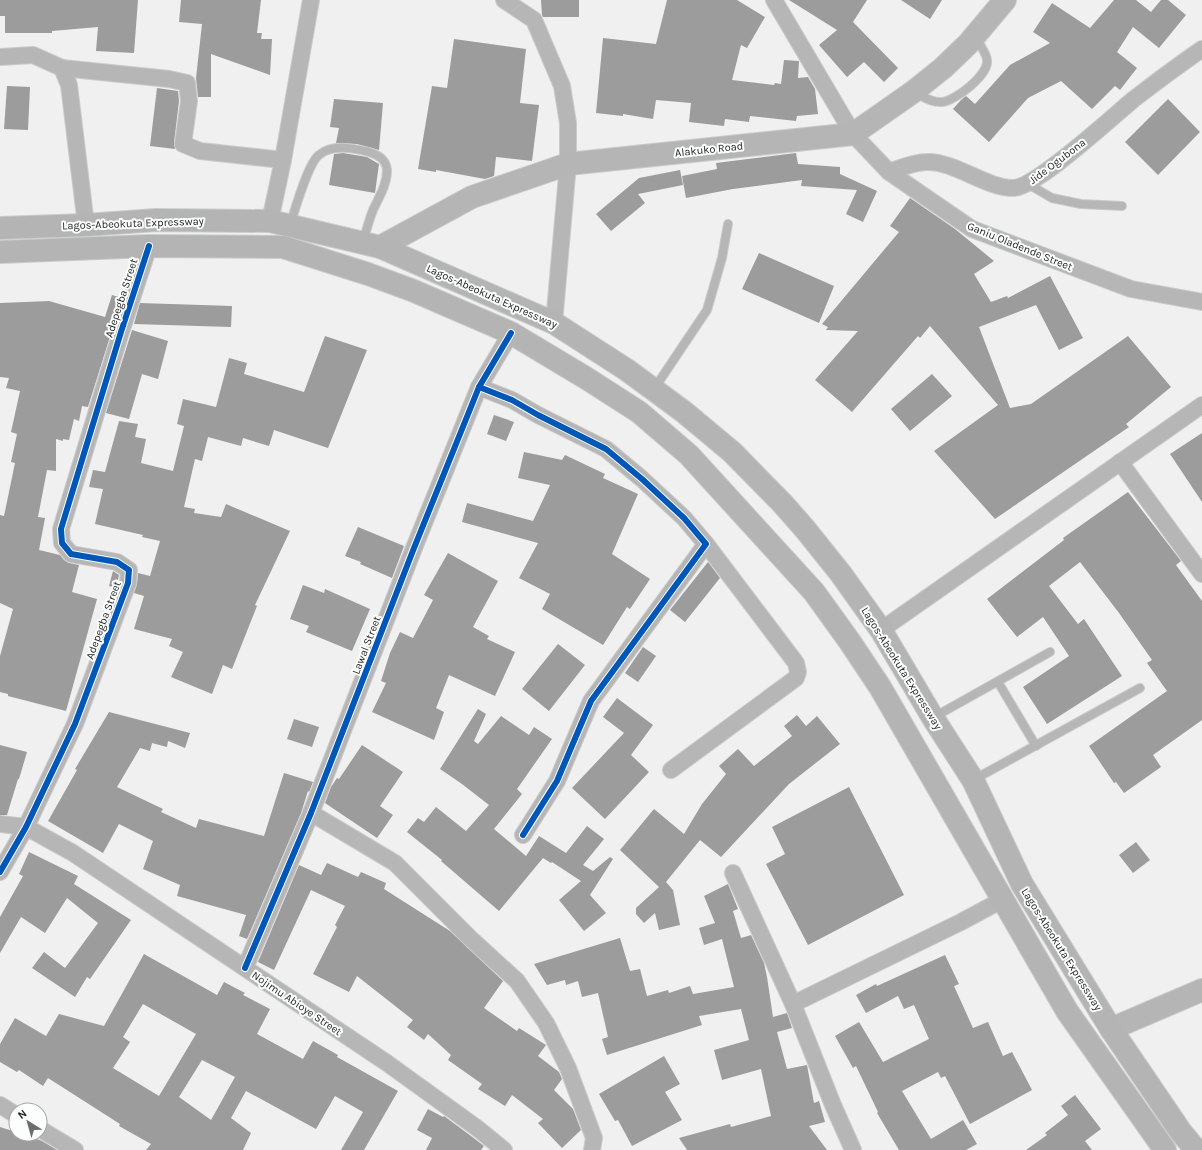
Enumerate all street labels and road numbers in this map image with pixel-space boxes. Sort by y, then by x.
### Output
street label: Jide Ogubona [1026,136,1088,187]
street label: Alakuko Road [674,139,744,160]
street label: Lagos-Abeokuta Expressway [62,215,204,232]
street label: Ganiu Oladende Street [965,219,1074,274]
street label: Adepegba Street [103,257,140,339]
street label: Lagos-Abeokuta Expressway [424,262,559,331]
street label: Adepegba Street [83,579,124,661]
street label: Lagos-Abeokuta Expressway [859,605,945,732]
street label: Lawal Street [349,614,383,676]
street label: Lagos-Abeokuta Expressway [1019,886,1105,1013]
street label: Nojimu Abioye Street [249,969,344,1038]

